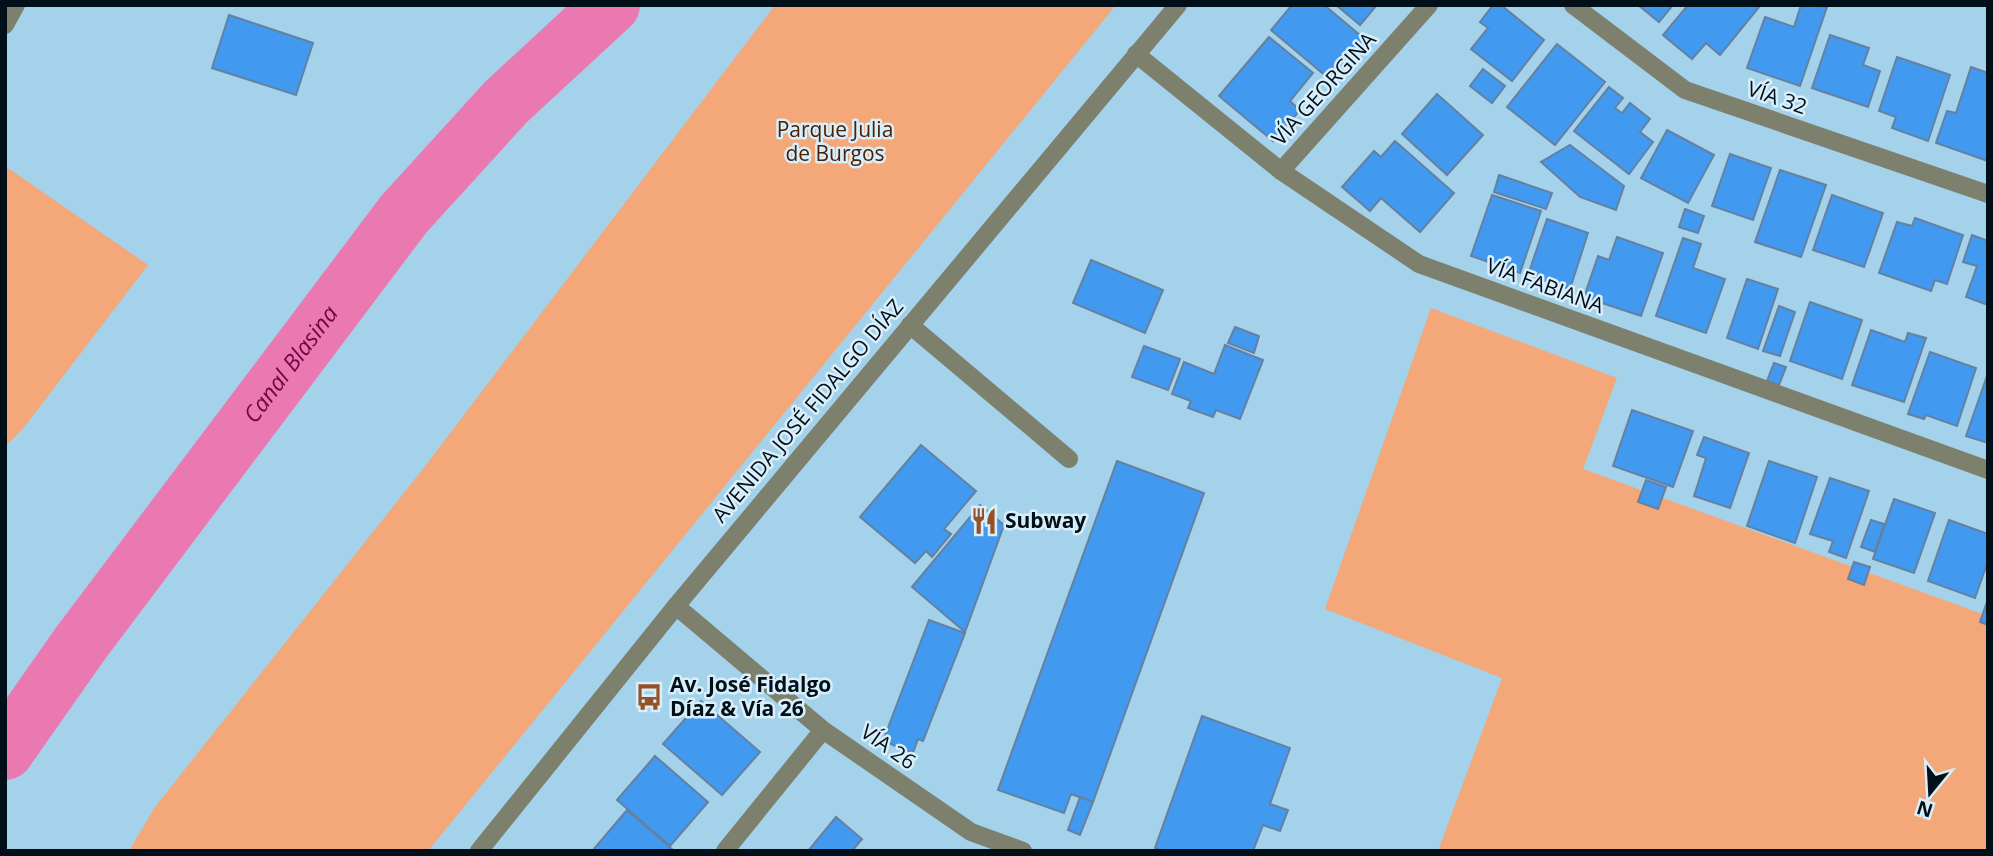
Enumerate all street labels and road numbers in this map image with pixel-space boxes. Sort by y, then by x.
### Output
street label: VÍA GEORGINA [1265,25,1382,151]
street label: VÍA 32 [1744,74,1811,120]
street label: VÍA FABIANA [1483,251,1609,320]
street label: AVENIDA JOSÉ FIDALGO DÍAZ [705,293,909,528]
street label: VÍA 26 [856,717,922,775]

